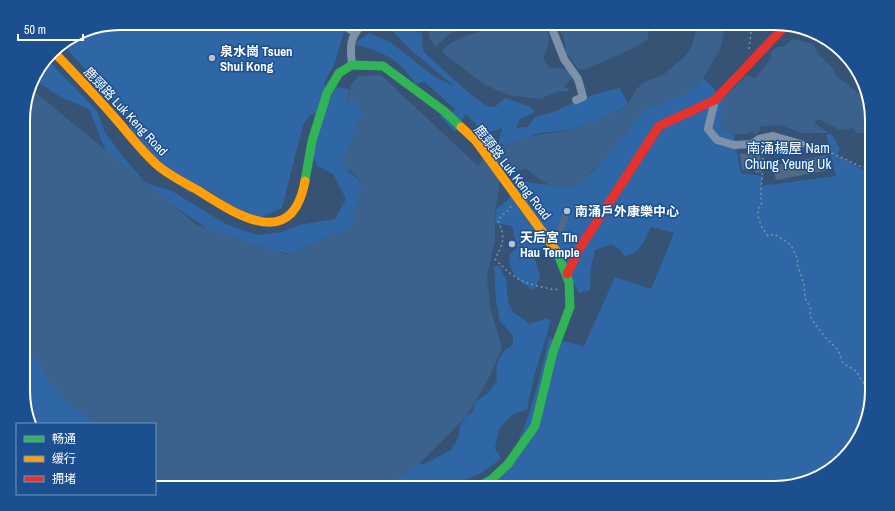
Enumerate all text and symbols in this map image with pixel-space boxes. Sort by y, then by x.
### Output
scale bar [18,16,83,42]
text: 50 m [24,22,46,38]
place label: 泉水崗 Tsuen Shui Kong [220,43,293,75]
marker: 泉水崗 Tsuen Shui Kong [207,53,217,63]
street label: 鹿頸路 Luk Keng Road [80,63,171,159]
street label: 鹿頸路 Luk Keng Road [470,122,555,223]
district label: 南涌楊屋 Nam Chung Yeung Uk [745,139,831,173]
place label: 南涌戶外康樂中心 [575,203,679,220]
marker: 南涌戶外康樂中心 [562,206,572,216]
place label: 天后宮 Tin Hau Temple [520,229,580,261]
marker: 天后宮 Tin Hau Temple [507,239,517,249]
legend [16,423,156,495]
text: 畅通 [52,431,76,447]
text: 缓行 [52,451,76,467]
text: 拥堵 [52,471,76,487]

